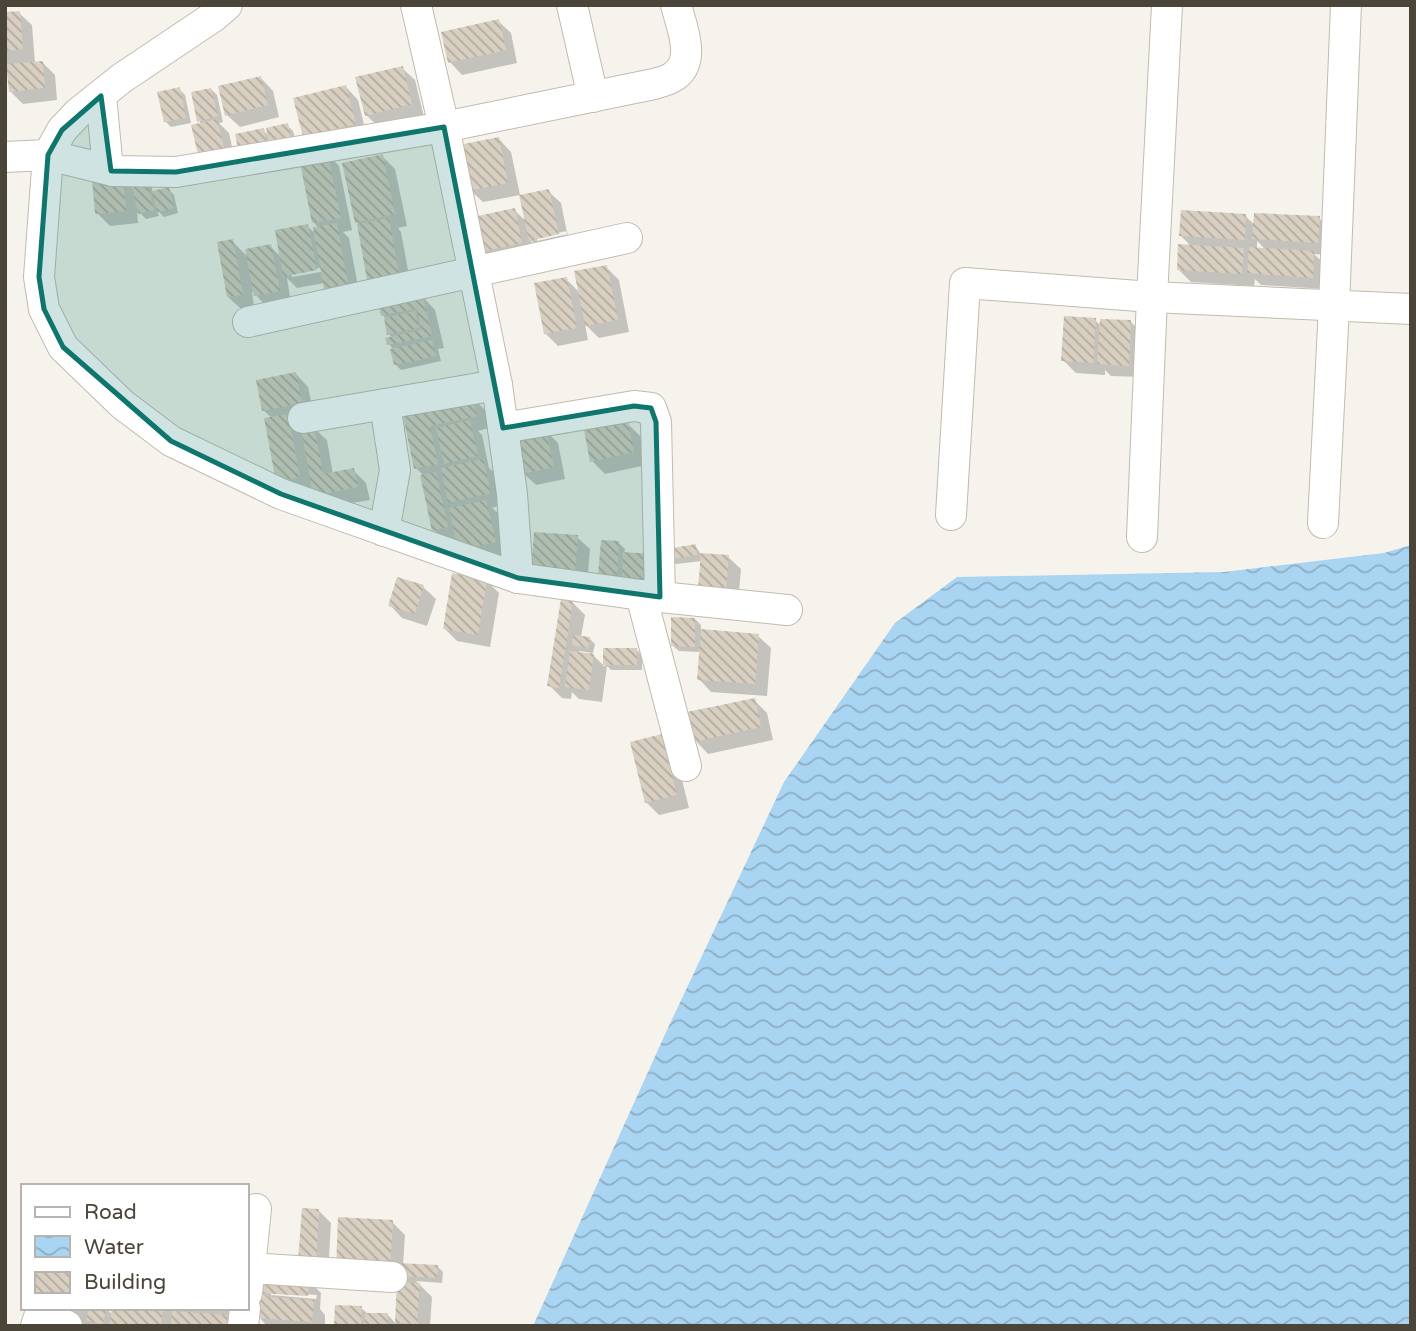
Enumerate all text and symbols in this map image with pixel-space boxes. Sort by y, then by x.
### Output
legend [21,1184,248,1310]
text: Road [84,1200,137,1225]
text: Water [84,1235,144,1260]
text: Building [84,1270,166,1295]

